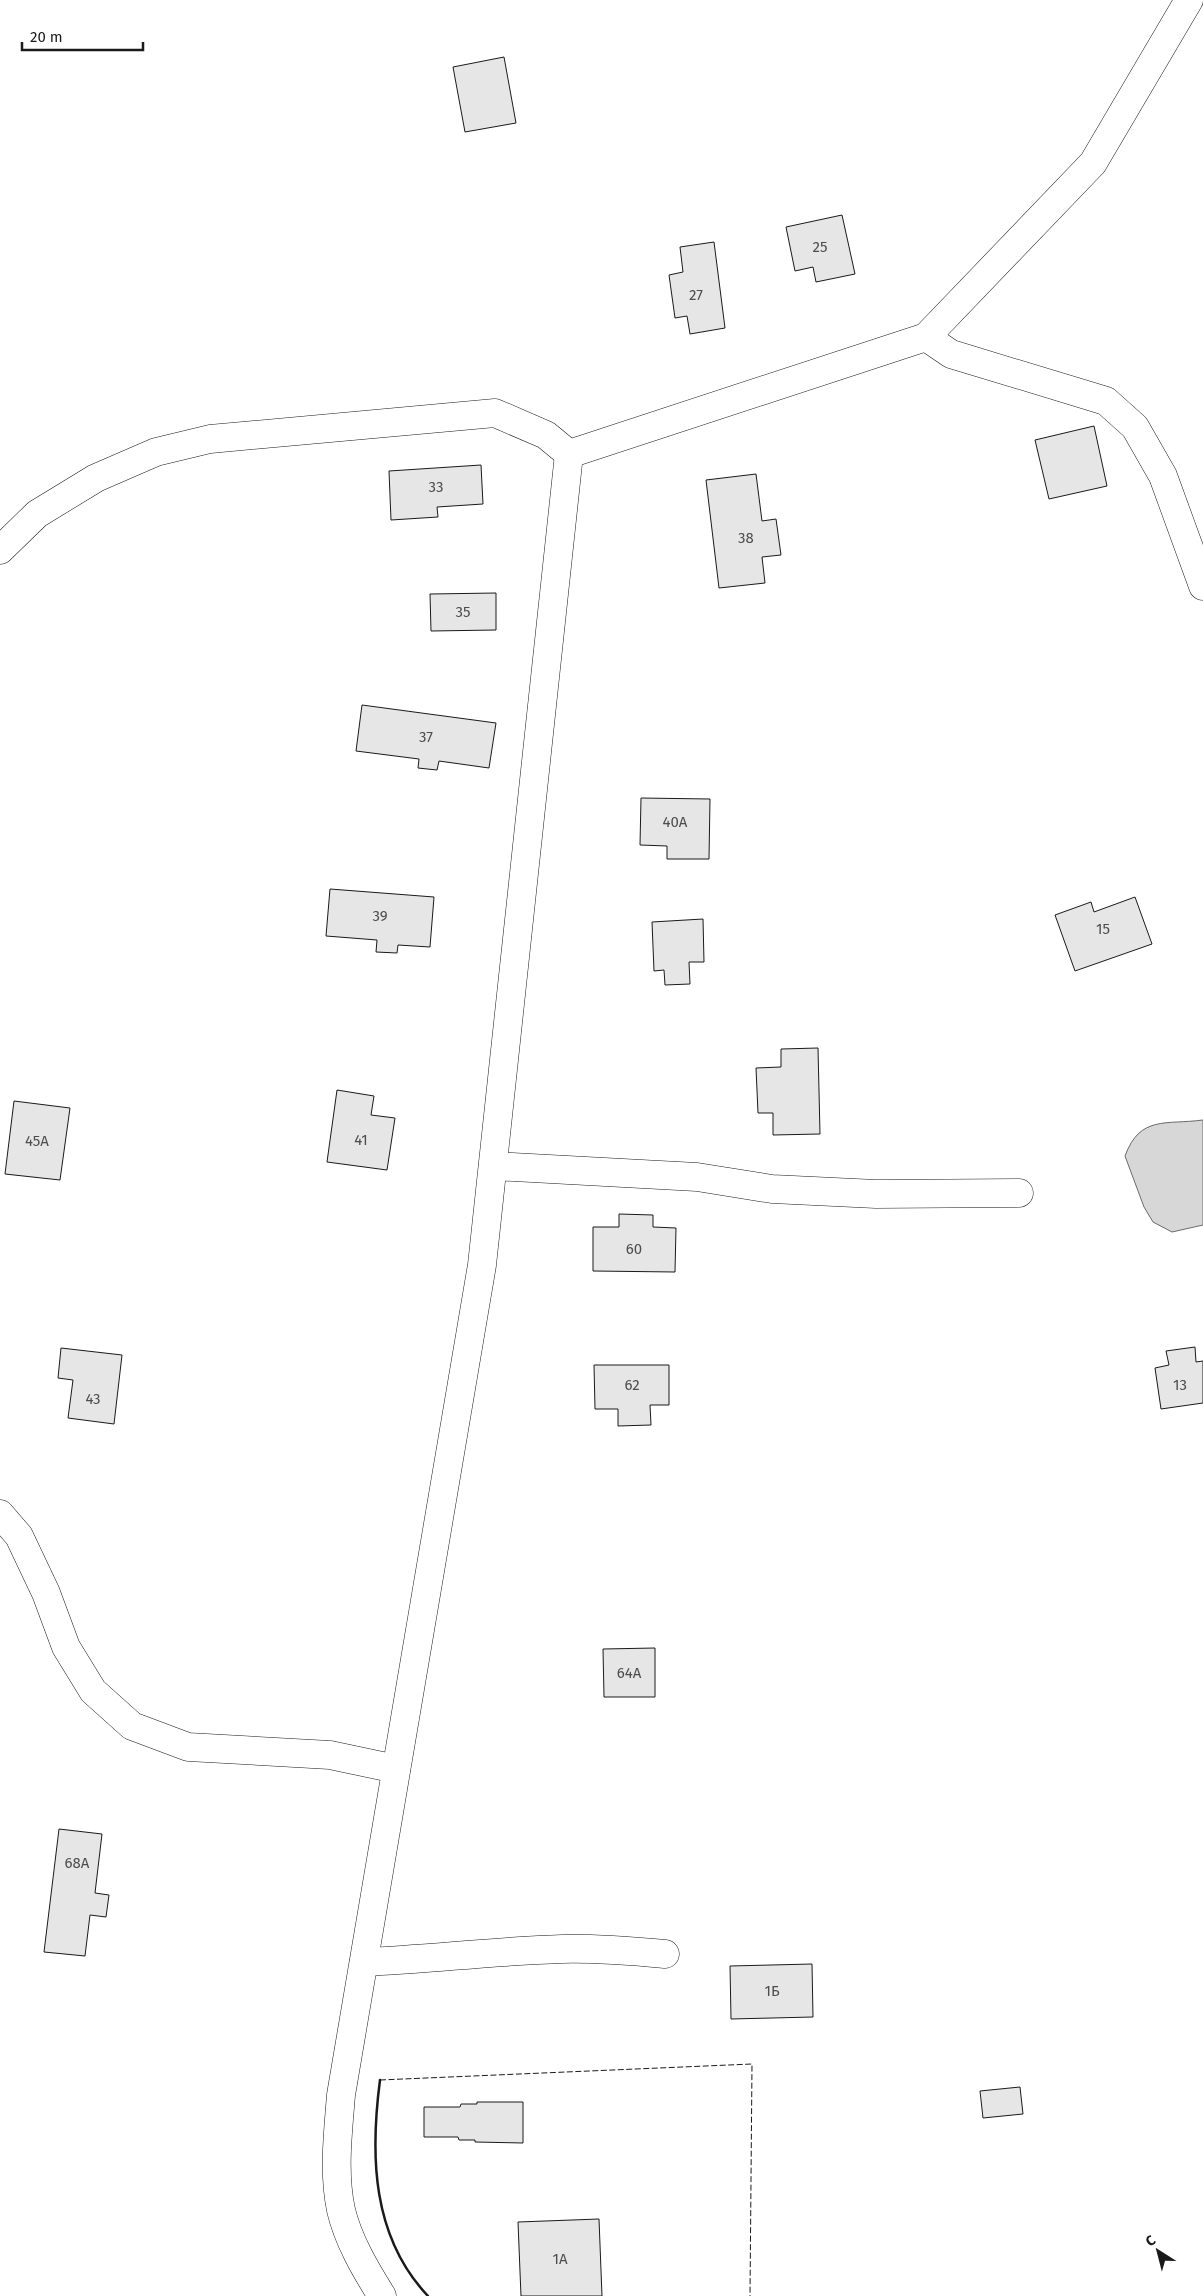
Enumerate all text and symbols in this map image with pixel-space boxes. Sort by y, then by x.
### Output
scale bar [22,20,144,52]
text: 20 m [30,28,63,46]
house number: 25 [813,238,827,256]
house number: 27 [689,286,703,304]
house number: 33 [429,478,443,496]
house number: 38 [738,529,754,547]
house number: 35 [455,603,471,621]
house number: 37 [419,728,433,746]
house number: 40А [663,813,688,831]
house number: 39 [372,907,388,925]
house number: 15 [1096,920,1110,938]
house number: 41 [354,1131,368,1149]
house number: 45А [25,1132,49,1150]
house number: 60 [626,1240,642,1258]
house number: 62 [624,1376,640,1394]
house number: 13 [1173,1376,1187,1394]
house number: 43 [85,1390,101,1408]
house number: 64А [617,1664,642,1682]
house number: 68А [65,1854,90,1872]
house number: 1Б [764,1982,780,2000]
north arrow [1133,2226,1183,2276]
text: С [1142,2232,1159,2250]
house number: 1А [552,2250,568,2268]

